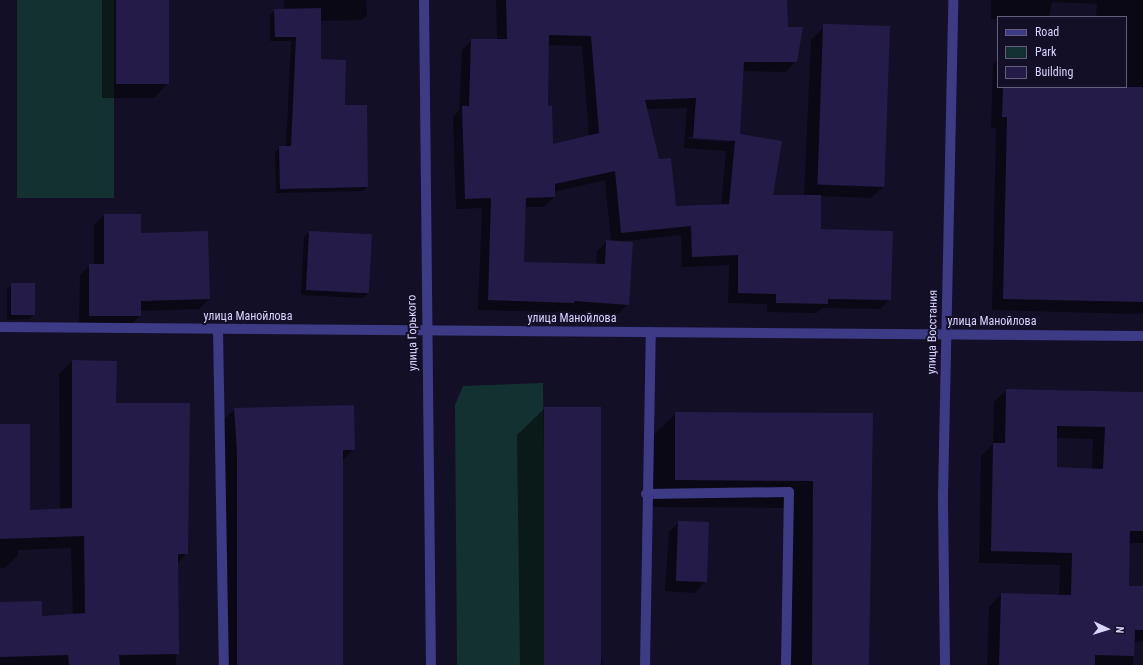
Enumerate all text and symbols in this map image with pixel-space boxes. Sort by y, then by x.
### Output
legend [997,16,1127,88]
text: Road [1035,25,1059,39]
text: Park [1035,45,1056,59]
text: Building [1035,65,1073,79]
street label: улица Восстания [925,290,941,374]
street label: улица Горького [405,295,421,371]
street label: улица Манойлова [204,310,292,324]
street label: улица Манойлова [528,312,616,326]
street label: улица Манойлова [948,315,1036,329]
north arrow [1087,609,1127,649]
text: N [1113,626,1126,634]

